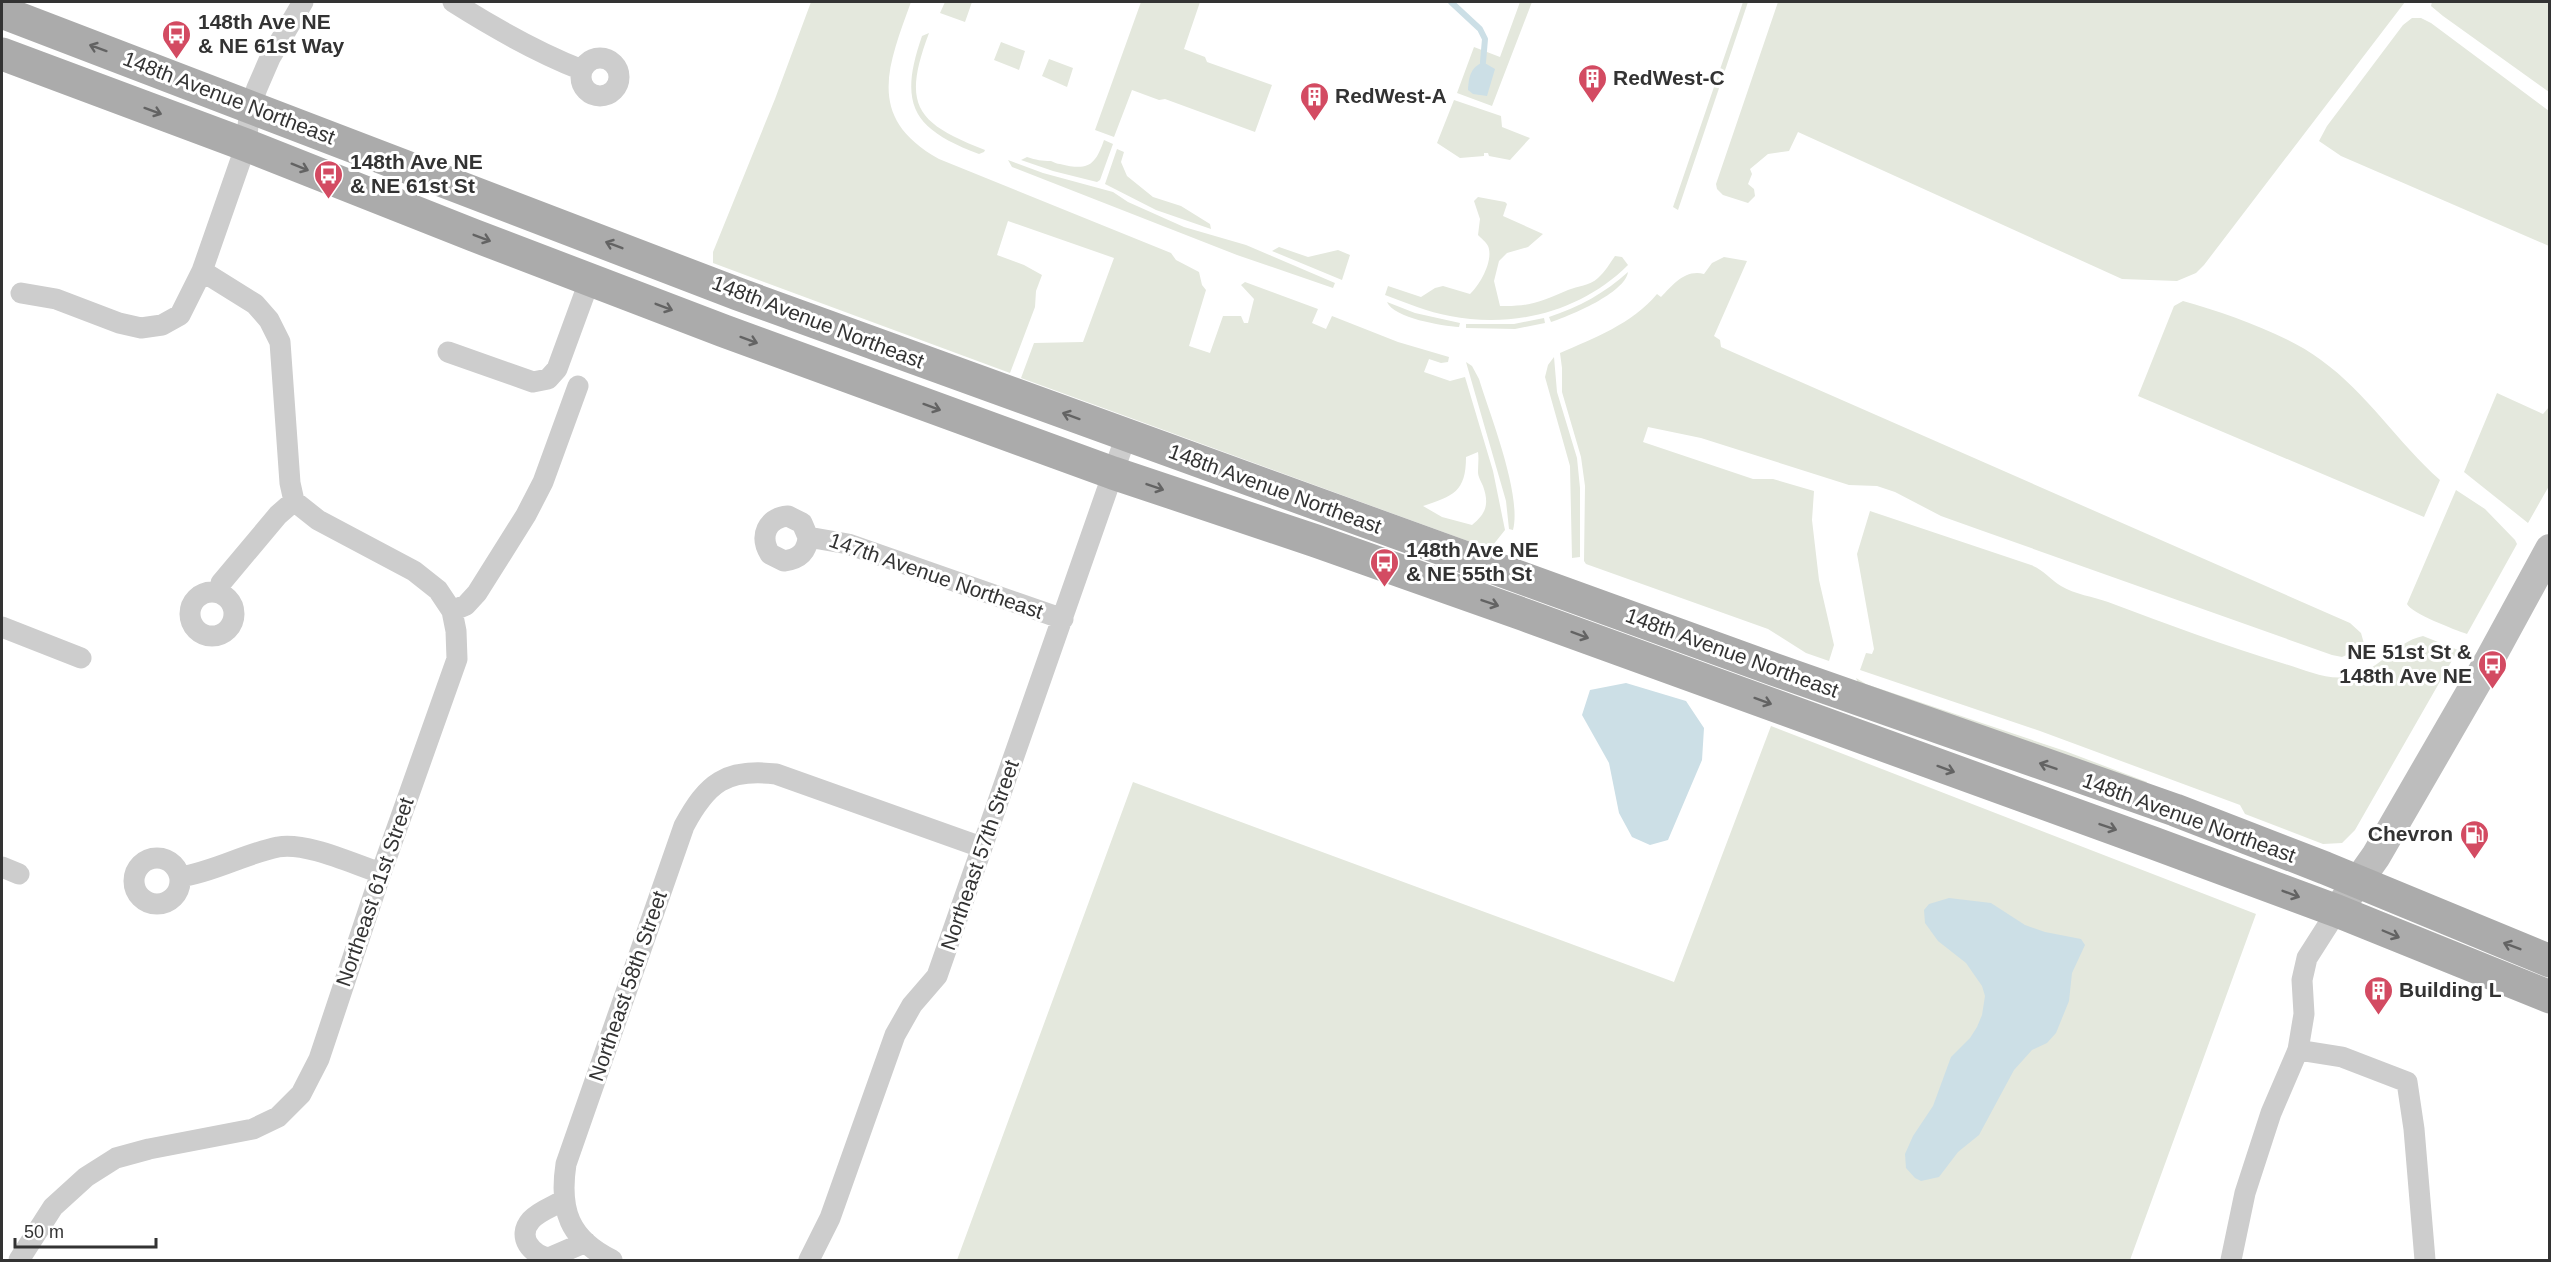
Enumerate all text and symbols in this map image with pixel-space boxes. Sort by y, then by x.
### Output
place label: 148th Ave NE & NE 61st Way [198,10,345,57]
bus stop icon: 148th Ave NE & NE 61st Way [161,18,193,60]
one-way arrow [89,42,107,53]
street label: 148th Avenue Northeast [120,46,338,149]
building icon: RedWest-C [1576,62,1608,104]
place label: RedWest-C [1613,66,1725,89]
building icon: RedWest-A [1298,80,1330,122]
place label: RedWest-A [1335,84,1447,107]
one-way arrow [143,106,162,117]
place label: 148th Ave NE & NE 61st St [350,150,483,197]
bus stop icon: 148th Ave NE & NE 61st St [313,158,345,200]
one-way arrow [291,162,309,173]
one-way arrow [472,234,491,245]
one-way arrow [605,239,624,250]
street label: 148th Avenue Northeast [709,270,927,373]
one-way arrow [654,302,673,313]
one-way arrow [739,335,758,346]
one-way arrow [922,402,941,413]
one-way arrow [1062,409,1081,420]
street label: 148th Avenue Northeast [1166,439,1385,538]
one-way arrow [1145,482,1164,493]
street label: 147th Avenue Northeast [826,528,1046,623]
place label: 148th Ave NE & NE 55th St [1406,538,1539,585]
bus stop icon: 148th Ave NE & NE 55th St [1369,546,1401,588]
one-way arrow [1480,598,1498,609]
street label: 148th Avenue Northeast [1623,603,1842,702]
one-way arrow [1570,630,1589,641]
place label: NE 51st St & 148th Ave NE [2339,640,2472,687]
bus stop icon: NE 51st St & 148th Ave NE [2477,648,2509,690]
one-way arrow [1754,697,1772,708]
street label: Northeast 57th Street [936,757,1023,953]
one-way arrow [2039,759,2058,770]
one-way arrow [1937,764,1955,775]
street label: 148th Avenue Northeast [2080,768,2299,867]
street label: Northeast 61st Street [331,794,418,989]
fuel station icon: Chevron [2458,818,2490,860]
one-way arrow [2098,822,2117,833]
place label: Chevron [2368,822,2453,845]
street label: Northeast 58th Street [584,888,671,1084]
one-way arrow [2281,889,2300,900]
one-way arrow [2381,929,2399,940]
one-way arrow [2503,940,2522,951]
building icon: Building L [2362,974,2394,1016]
place label: Building L [2399,978,2502,1001]
scale bar [15,1211,156,1249]
text: 50 m [24,1222,64,1242]

